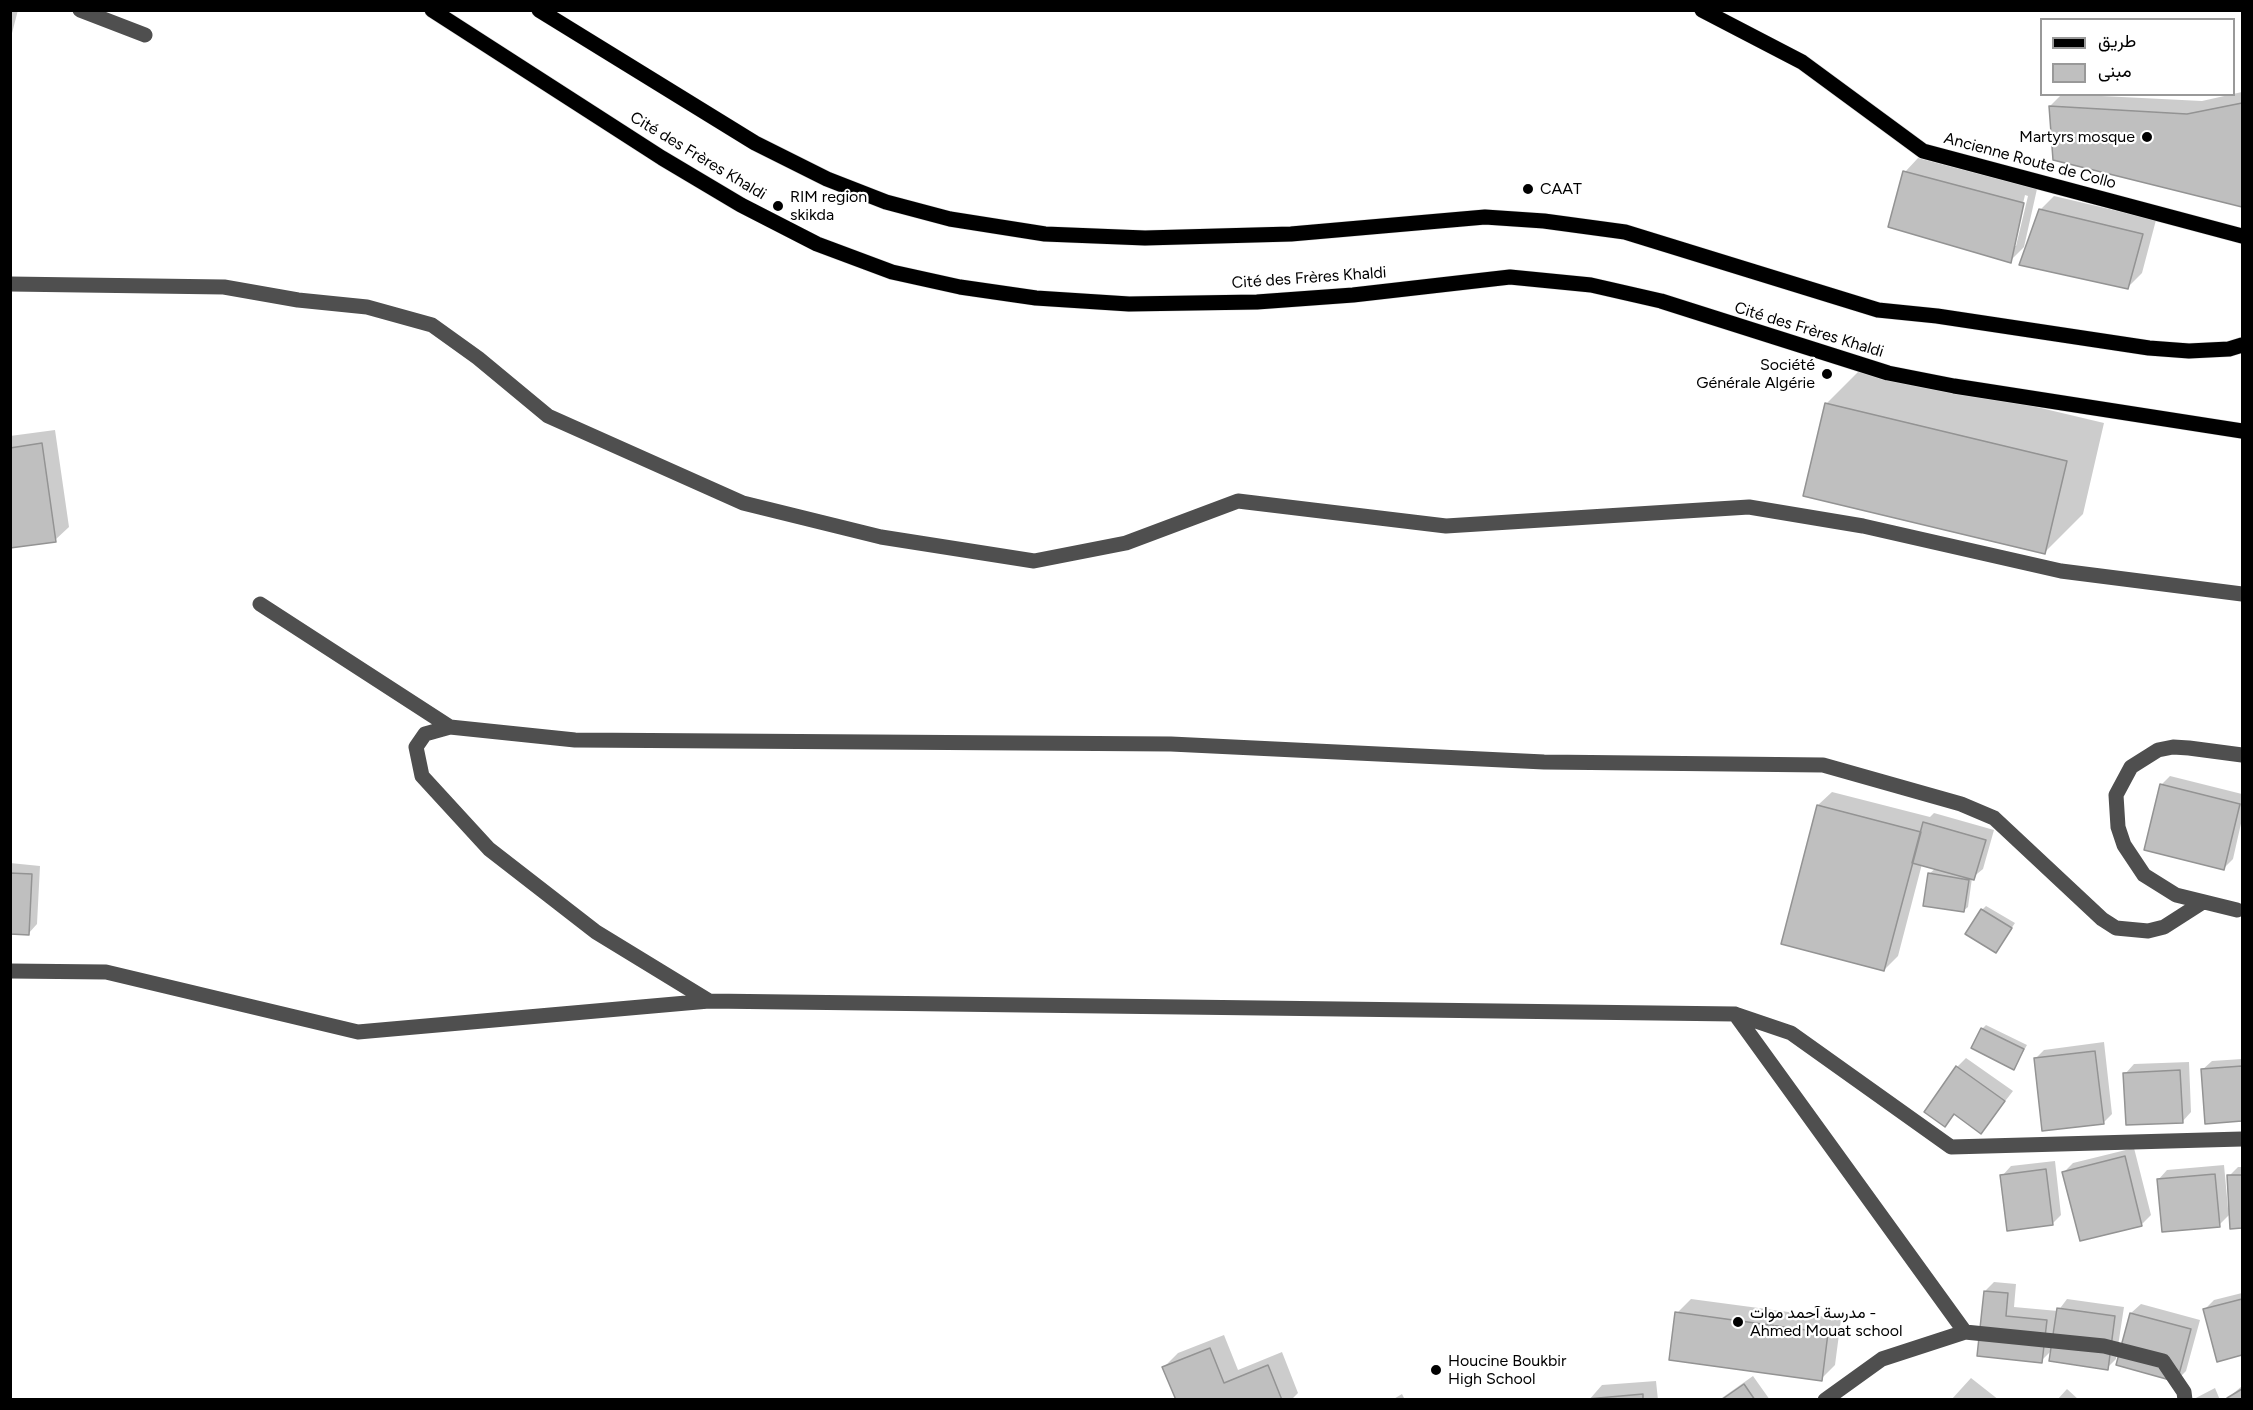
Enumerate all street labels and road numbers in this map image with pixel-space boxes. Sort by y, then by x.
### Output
street label: Cité des Frères Khaldi [627,108,769,204]
street label: Ancienne Route de Collo [1942,129,2118,193]
street label: Cité des Frères Khaldi [1231,263,1387,293]
street label: Cité des Frères Khaldi [1732,298,1886,362]

